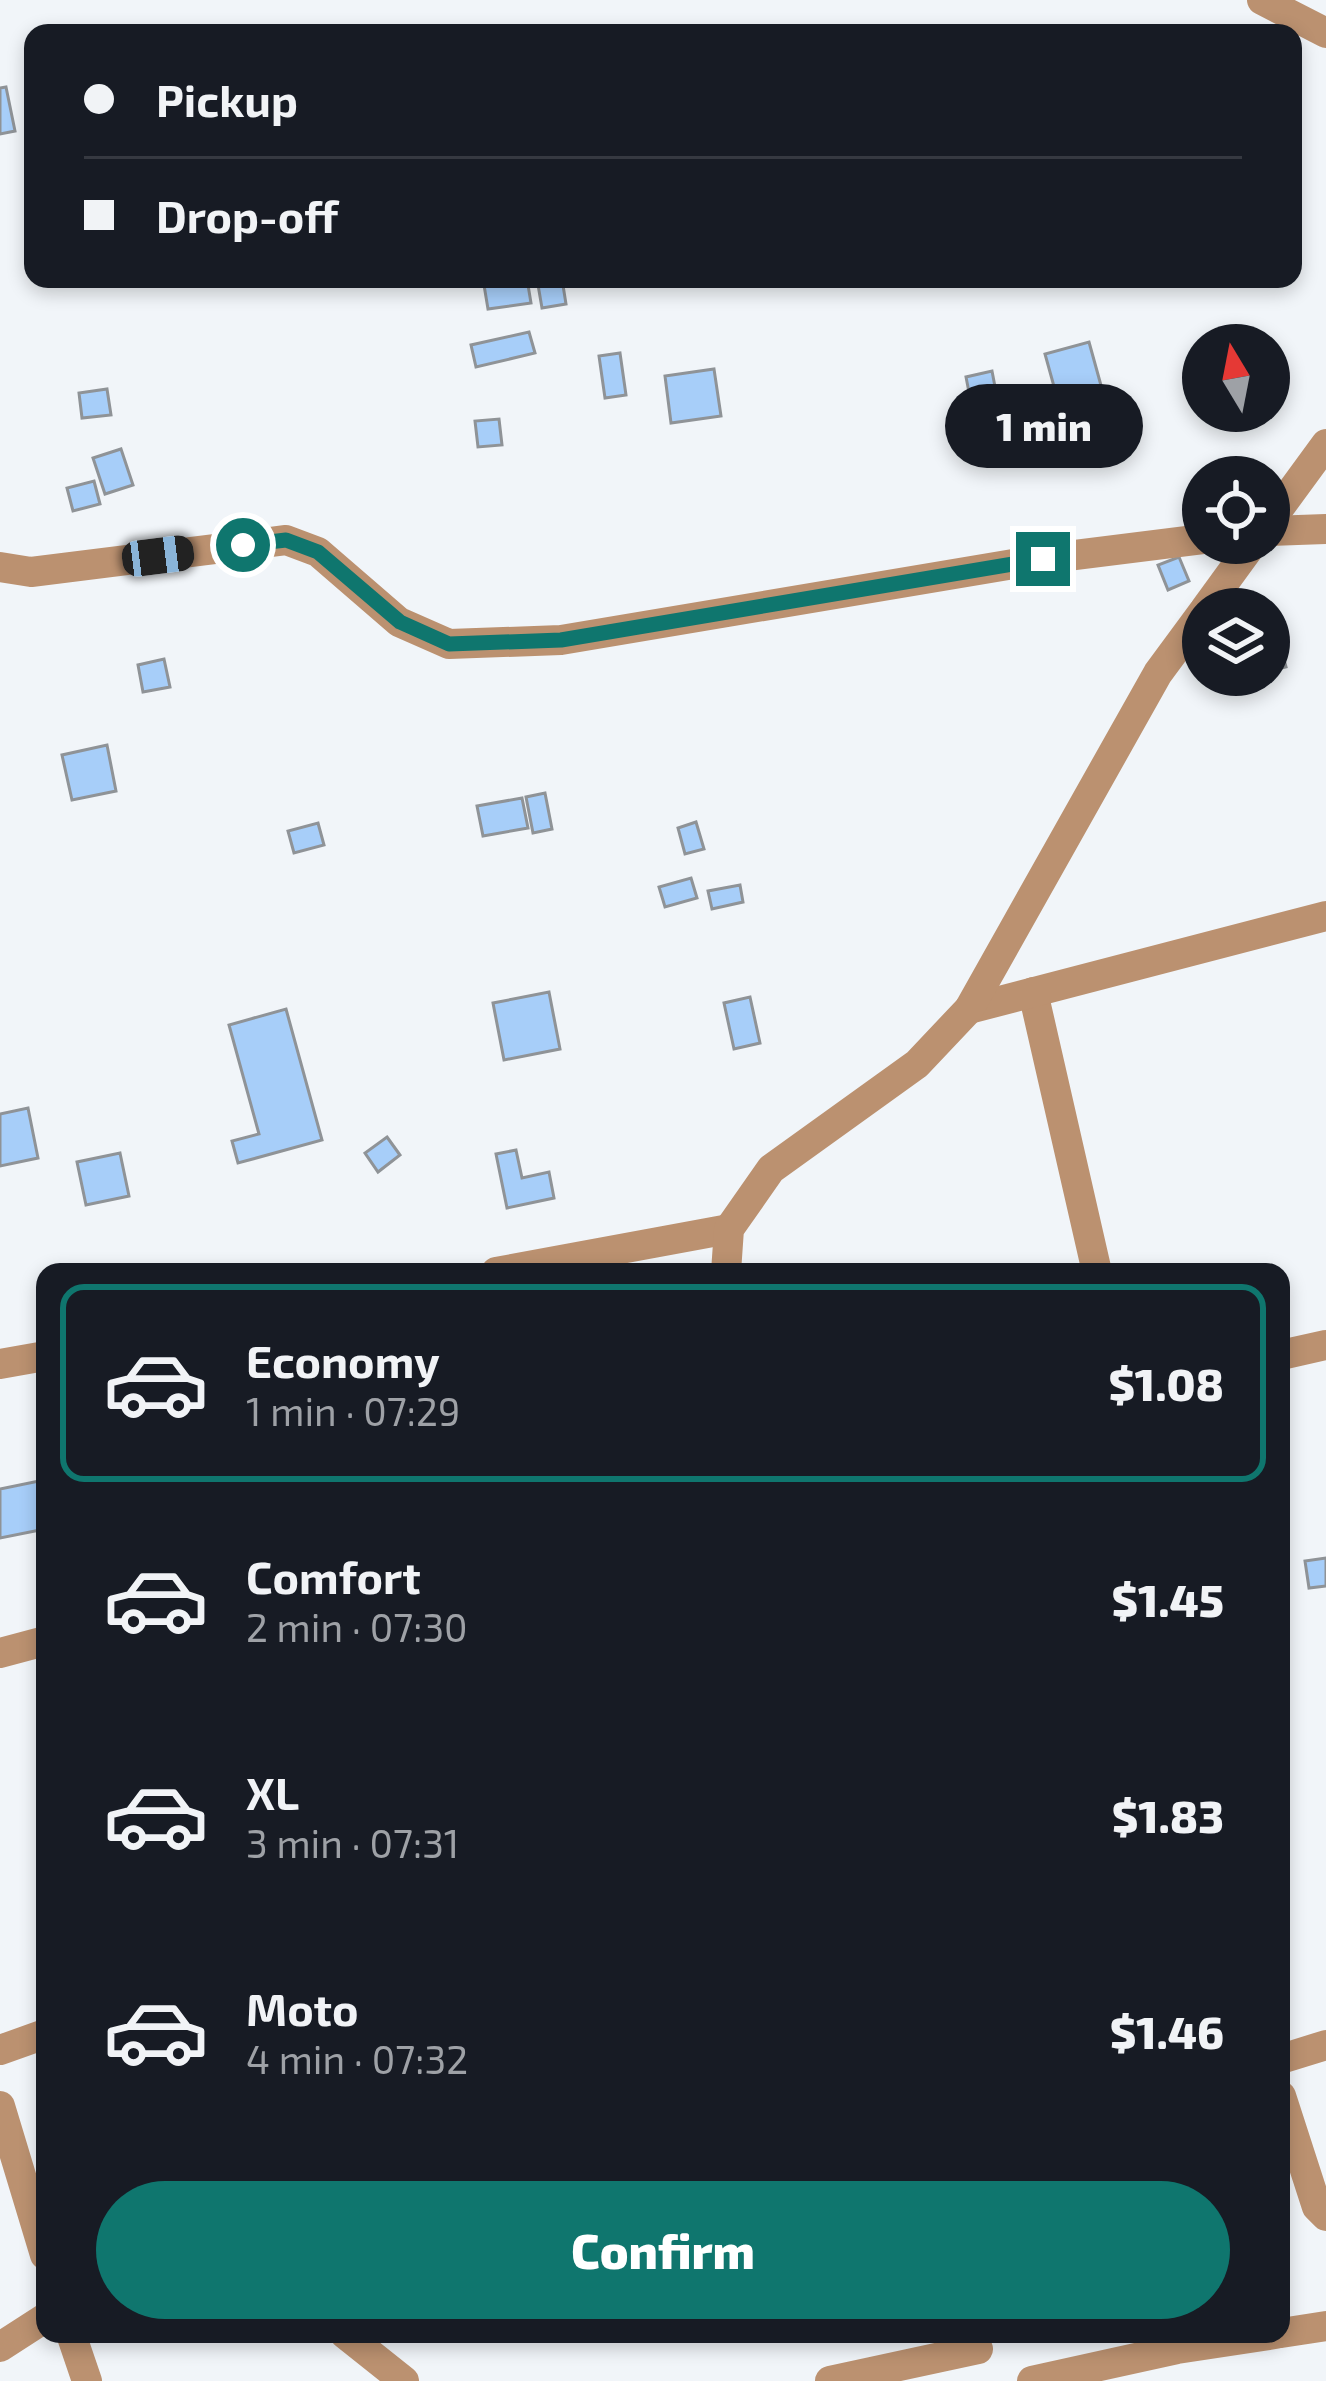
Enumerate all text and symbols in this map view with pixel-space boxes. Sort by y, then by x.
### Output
text: Pickup [156,72,298,126]
text: Drop-off [156,188,338,242]
north arrow [1182,324,1290,432]
map controls [1182,324,1290,696]
callout: 1 min [944,385,1142,469]
text: 1 min [996,402,1092,449]
button: locate [1182,456,1290,564]
route start [216,518,270,572]
route end [1016,532,1070,586]
car [120,534,196,578]
button: layers [1182,588,1290,696]
icon: car [102,1329,210,1437]
text: Economy [246,1333,440,1387]
text: $1.08 [1108,1356,1224,1410]
text: 1 min · 07:29 [246,1387,460,1434]
icon: car [102,1545,210,1653]
text: Comfort [246,1549,421,1603]
text: $1.45 [1112,1572,1224,1626]
text: 2 min · 07:30 [246,1603,468,1650]
icon: car [102,1761,210,1869]
text: XL [246,1765,299,1819]
text: $1.83 [1112,1788,1224,1842]
text: 3 min · 07:31 [246,1819,459,1866]
icon: car [102,1977,210,2085]
text: Moto [246,1981,359,2035]
text: $1.46 [1110,2004,1224,2058]
text: 4 min · 07:32 [246,2035,468,2082]
button: Confirm [96,2181,1230,2319]

